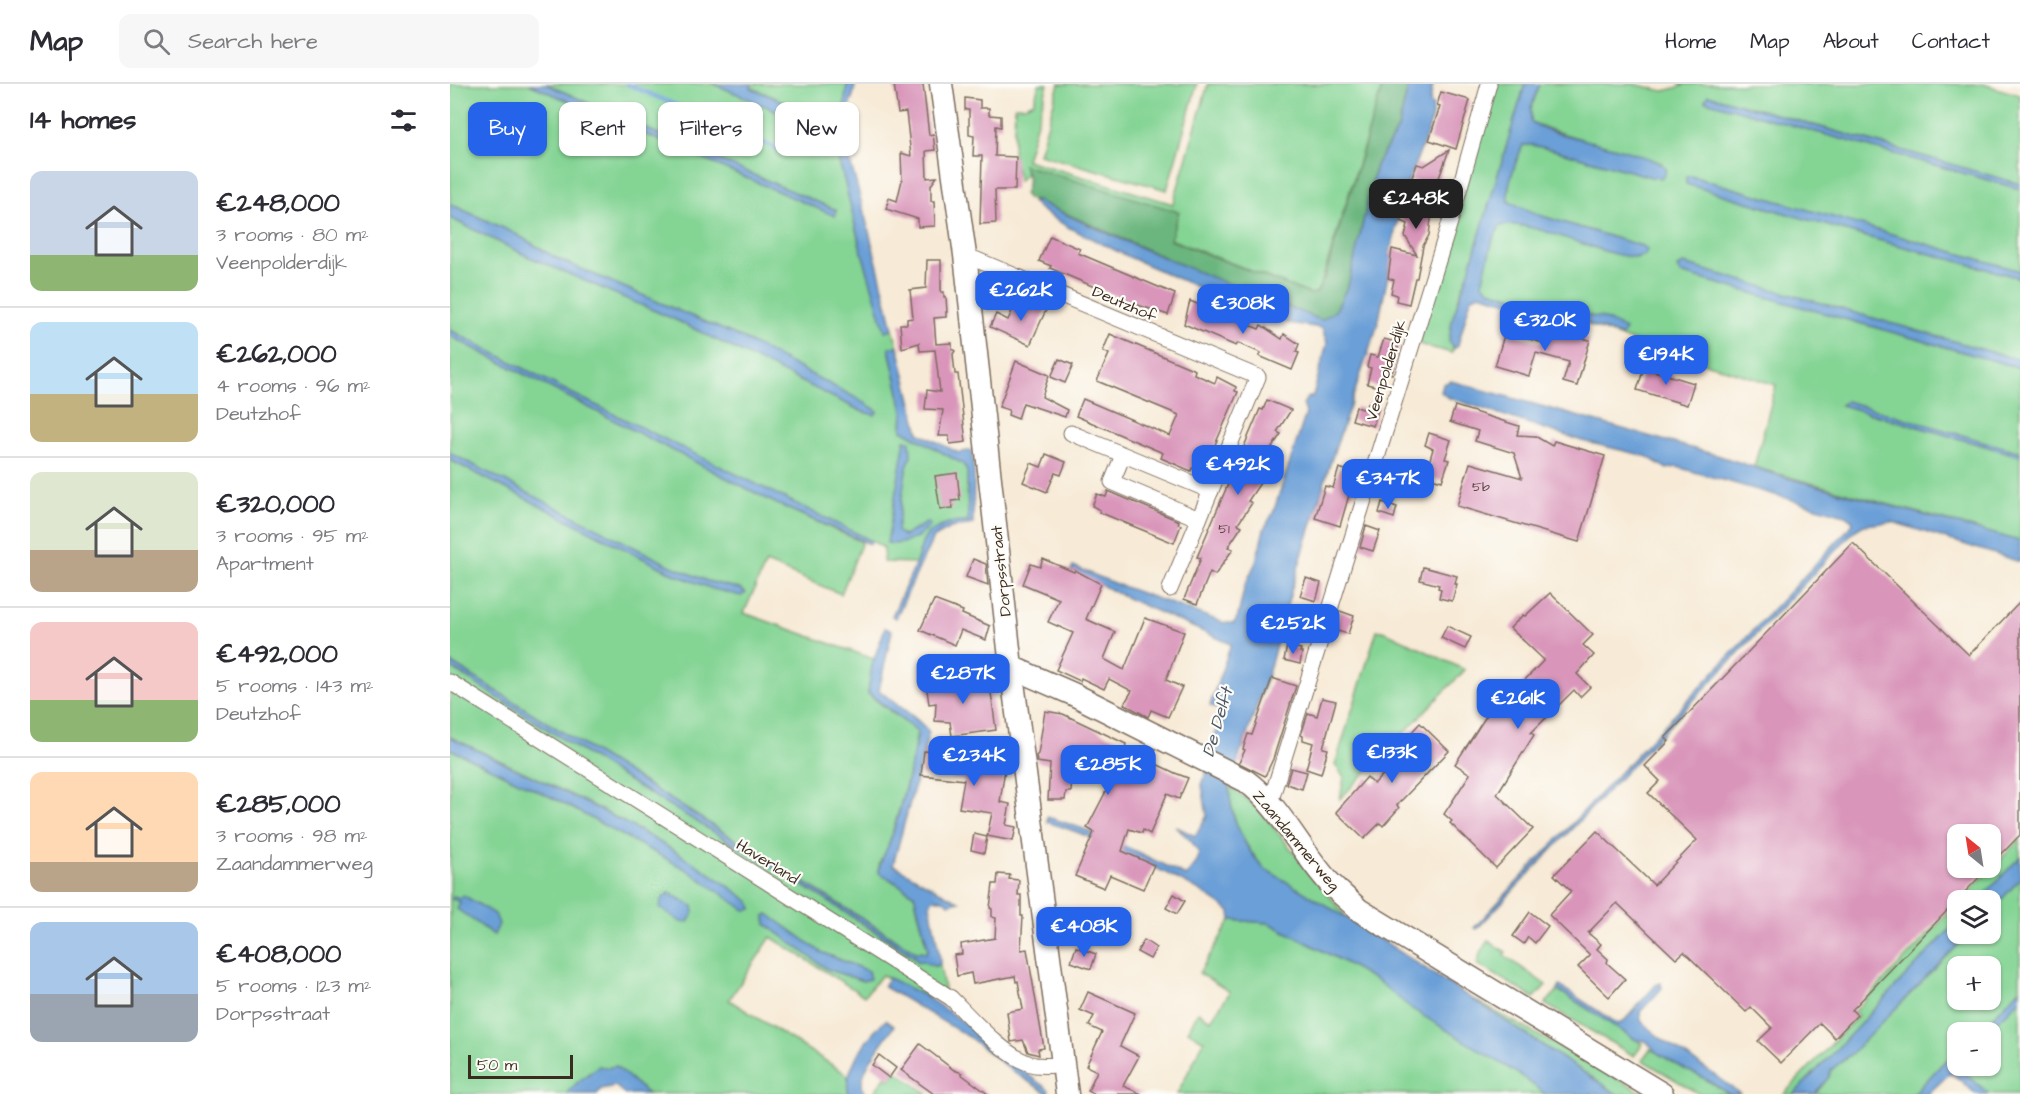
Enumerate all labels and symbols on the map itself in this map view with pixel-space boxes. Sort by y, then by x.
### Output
pin: €248K [1374,179,1458,230]
pin: €262K [979,271,1063,322]
street label: Deutzhof [1089,281,1161,328]
pin: €308K [1201,284,1285,335]
pin: €320K [1503,301,1587,352]
street label: Veenpolderdijk [1360,317,1412,424]
pin: €194K [1624,335,1708,386]
pin: €492K [1196,445,1280,496]
pin: €347K [1346,459,1430,510]
house number: 5b [1472,477,1490,497]
house number: 51 [1218,519,1230,539]
street label: Dorpsstraat [985,524,1017,617]
pin: €252K [1251,604,1335,655]
pin: €287K [921,654,1005,705]
pin: €261K [1476,679,1560,730]
water label: De Delft [1196,683,1240,760]
pin: €133K [1350,733,1434,784]
pin: €234K [932,736,1016,787]
pin: €285K [1066,745,1150,796]
street label: Zaandammerweg [1247,786,1345,896]
north arrow [1947,824,2001,878]
street label: Haverland [732,834,803,890]
pin: €408K [1042,907,1126,958]
scale bar [468,1052,573,1080]

